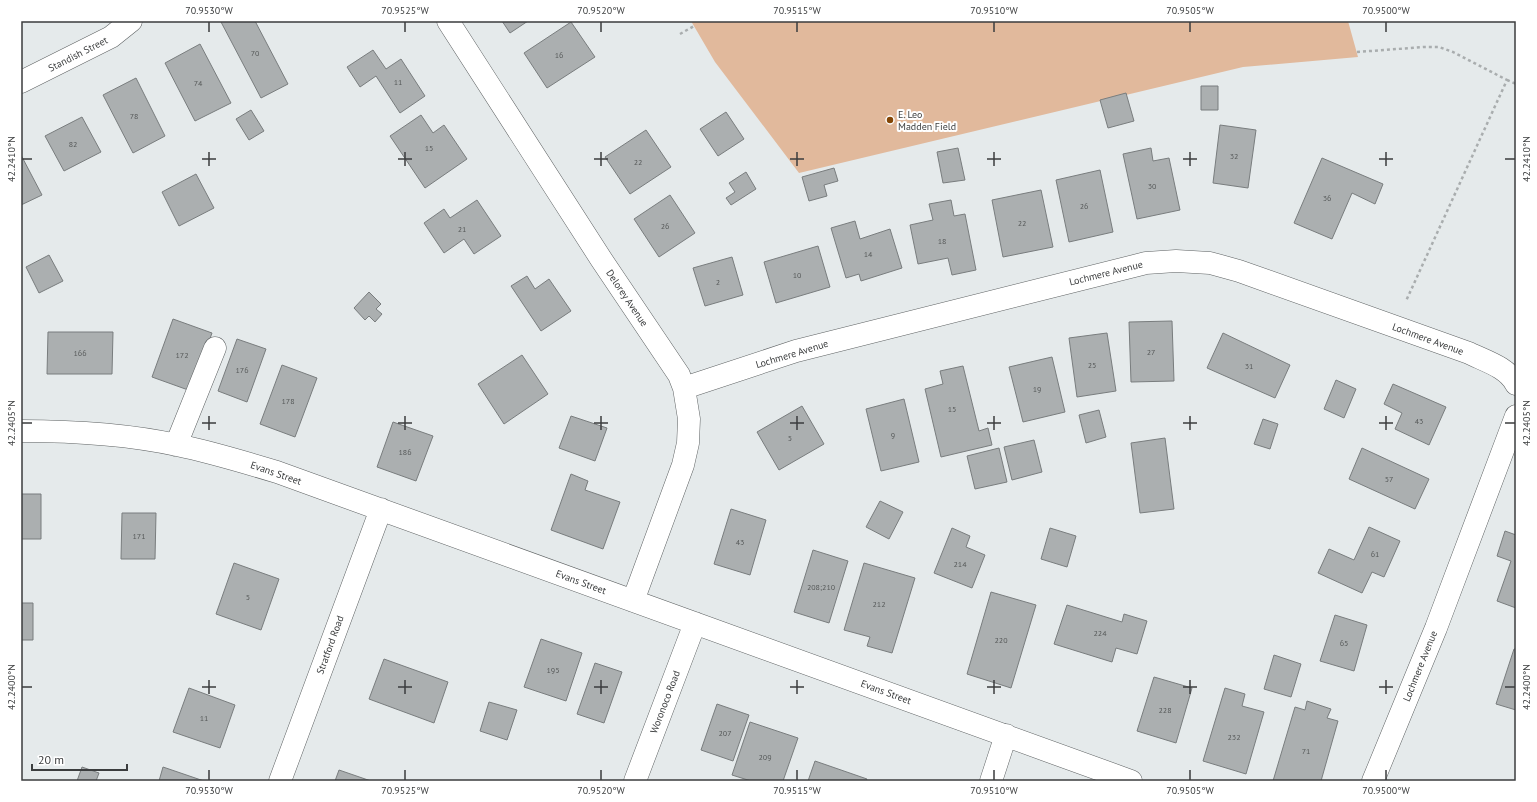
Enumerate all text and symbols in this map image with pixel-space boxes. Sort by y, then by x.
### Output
text: 70.9530°W [185,4,233,17]
text: 70.9525°W [381,4,429,17]
text: 70.9520°W [577,4,625,17]
text: 70.9515°W [773,4,821,17]
text: 70.9510°W [970,4,1018,17]
text: 70.9505°W [1166,4,1214,17]
text: 70.9500°W [1362,4,1410,17]
street label: Standish Street [46,33,110,75]
house number: 70 [251,48,260,58]
house number: 16 [555,50,563,60]
house number: 11 [394,77,402,87]
house number: 74 [194,78,203,88]
place label: E. Leo Madden Field [898,108,956,133]
house number: 78 [130,111,138,121]
marker: E. Leo Madden Field [885,115,895,125]
text: 42.2410°N [5,136,18,182]
text: 42.2410°N [1520,136,1533,182]
house number: 82 [69,139,77,149]
house number: 15 [425,143,433,153]
house number: 32 [1230,151,1238,161]
house number: 22 [634,157,642,167]
house number: 30 [1148,181,1157,191]
house number: 36 [1323,193,1331,203]
house number: 26 [1080,201,1088,211]
house number: 22 [1018,218,1026,228]
house number: 26 [661,221,669,231]
house number: 21 [458,224,466,234]
house number: 18 [938,236,946,246]
house number: 14 [864,249,873,259]
street label: Lochmere Avenue [1068,258,1144,288]
street label: Delorey Avenue [603,267,651,329]
house number: 10 [793,270,802,280]
house number: 2 [716,277,720,287]
street label: Lochmere Avenue [1390,320,1466,358]
street label: Lochmere Avenue [754,337,830,371]
house number: 27 [1147,347,1155,357]
house number: 166 [73,348,87,358]
house number: 172 [175,350,189,360]
house number: 25 [1088,360,1096,370]
house number: 31 [1245,361,1253,371]
house number: 176 [235,365,249,375]
house number: 19 [1033,384,1041,394]
house number: 178 [281,396,295,406]
text: 42.2405°N [5,400,18,446]
text: 42.2405°N [1520,400,1533,446]
house number: 15 [948,404,956,414]
house number: 43 [1415,416,1423,426]
house number: 9 [891,430,895,440]
house number: 5 [788,433,792,443]
house number: 186 [398,447,412,457]
street label: Evans Street [249,458,304,488]
house number: 57 [1385,474,1393,484]
house number: 171 [132,531,146,541]
house number: 43 [736,537,744,547]
house number: 61 [1371,549,1379,559]
house number: 214 [953,559,967,569]
street label: Evans Street [554,567,609,597]
house number: 208;210 [807,582,836,592]
house number: 5 [246,592,250,602]
house number: 212 [872,599,886,609]
street label: Stratford Road [313,614,347,676]
house number: 224 [1093,628,1107,638]
street label: Lochmere Avenue [1400,629,1440,703]
house number: 220 [994,635,1008,645]
house number: 65 [1340,638,1348,648]
text: 42.2400°N [5,664,18,710]
text: 42.2400°N [1520,664,1533,710]
house number: 195 [546,665,560,675]
street label: Woronoco Road [647,669,683,735]
street label: Evans Street [859,677,914,707]
house number: 228 [1158,705,1172,715]
house number: 11 [200,713,208,723]
house number: 207 [718,728,732,738]
house number: 232 [1227,732,1241,742]
scale bar [32,746,127,772]
house number: 71 [1302,746,1310,756]
text: 20 m [38,752,64,767]
house number: 209 [758,752,772,762]
text: 70.9530°W [185,784,233,797]
text: 70.9525°W [381,784,429,797]
text: 70.9520°W [577,784,625,797]
text: 70.9515°W [773,784,821,797]
text: 70.9510°W [970,784,1018,797]
text: 70.9505°W [1166,784,1214,797]
text: 70.9500°W [1362,784,1410,797]

